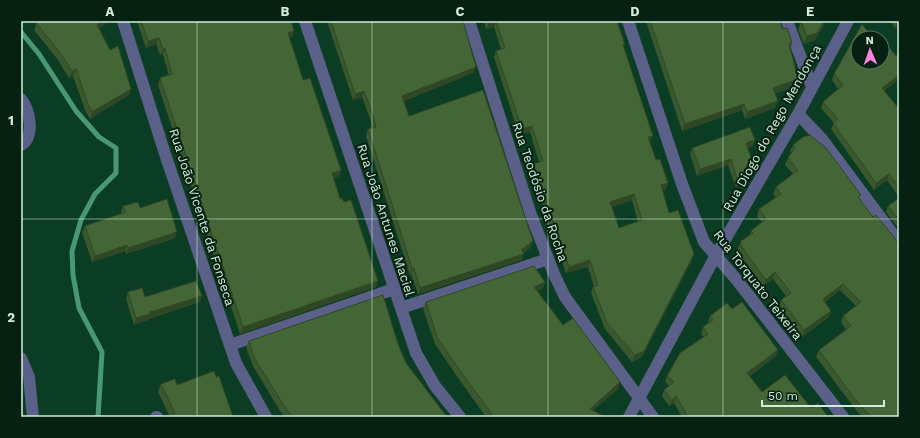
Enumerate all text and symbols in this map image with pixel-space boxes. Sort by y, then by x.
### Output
text: A [106,4,115,19]
text: B [281,4,290,19]
text: C [456,4,465,19]
text: D [630,4,640,19]
text: E [806,4,814,19]
north arrow [850,30,890,70]
text: N [865,34,874,47]
street label: Rua Diogo do Rego Mendonça [720,41,825,214]
text: 1 [8,113,14,128]
street label: Rua Teodósio da Rocha [509,120,571,264]
street label: Rua João Vicente da Fonseca [166,126,238,308]
street label: Rua João Antunes Maciel [354,142,418,298]
street label: Rua Torquato Teixeira [711,227,806,343]
text: 2 [7,310,15,325]
scale bar [762,382,884,408]
text: 50 m [768,389,798,403]

